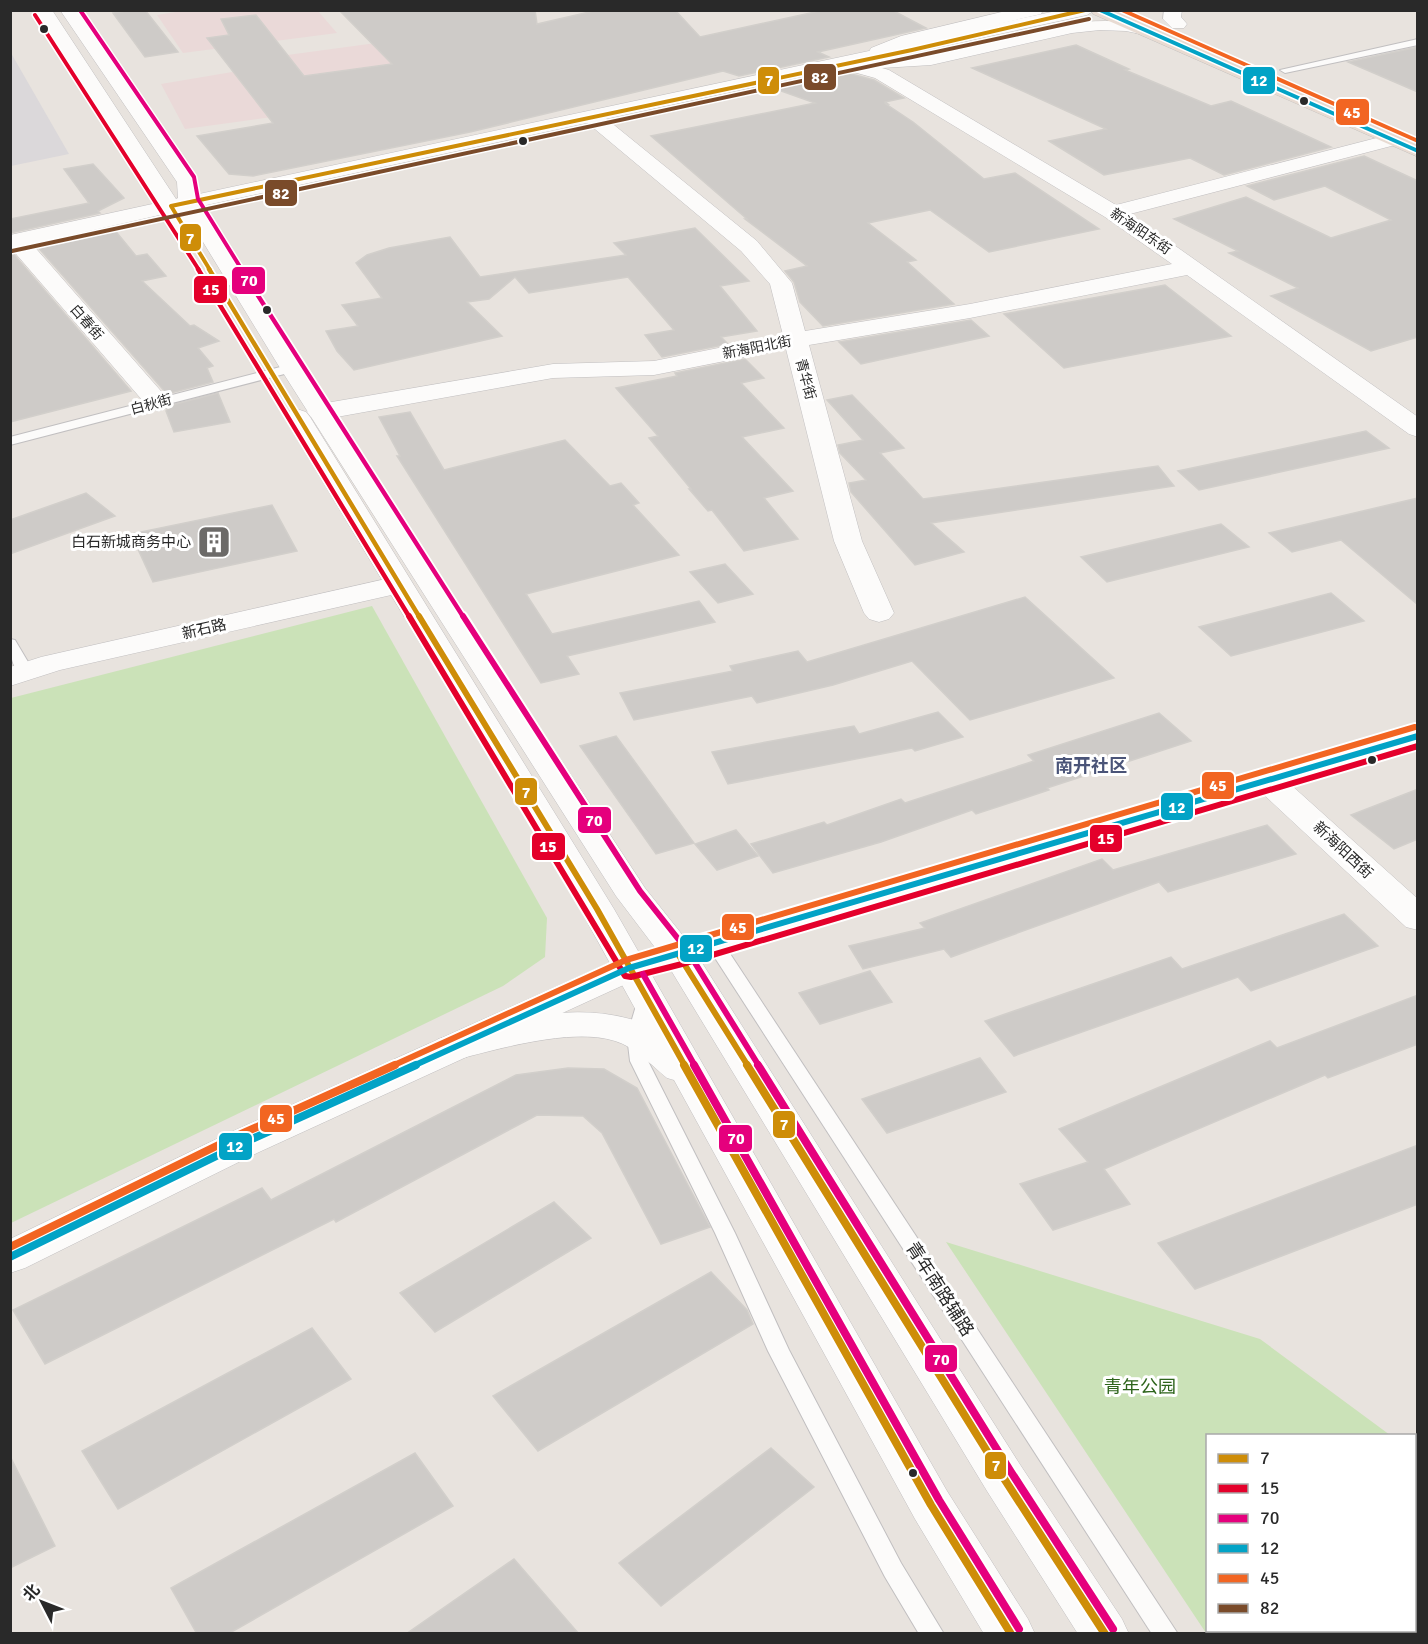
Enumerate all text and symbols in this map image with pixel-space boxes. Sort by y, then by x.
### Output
unlabelled marker [38,23,50,35]
line badge: 82 [803,63,837,91]
line badge: 7 [757,66,780,95]
line badge: 12 [1242,66,1276,95]
text: 82 [811,68,829,88]
text: 7 [765,71,774,91]
text: 12 [1250,71,1268,91]
unlabelled marker [1298,95,1310,107]
line badge: 45 [1335,98,1370,126]
text: 45 [1343,103,1361,123]
unlabelled marker [517,135,529,147]
line badge: 82 [264,179,298,207]
text: 82 [272,184,290,204]
street label: 新海阳东街 [1107,205,1174,258]
line badge: 7 [179,223,202,252]
text: 7 [186,229,195,249]
line badge: 70 [231,266,266,295]
text: 70 [240,271,258,291]
line badge: 15 [193,275,228,304]
text: 15 [202,280,220,300]
street label: 白春街 [66,301,107,344]
unlabelled marker [261,304,273,316]
street label: 新海阳北街 [721,332,793,363]
street label: 青华街 [792,357,819,402]
street label: 白秋街 [129,391,174,418]
building icon: 白石新城商务中心 [196,524,232,560]
place label: 白石新城商务中心 [71,533,191,551]
street label: 新石路 [180,615,228,643]
unlabelled marker [1366,754,1378,766]
district label: 南开社区 [1055,755,1127,777]
line badge: 45 [1201,771,1235,800]
text: 45 [1209,776,1227,796]
line badge: 7 [514,777,538,806]
text: 7 [522,783,531,803]
line badge: 12 [1160,792,1194,821]
text: 12 [1168,798,1186,818]
line badge: 70 [577,806,612,834]
text: 70 [585,811,603,831]
street label: 新海阳西街 [1309,818,1377,882]
line badge: 15 [1089,824,1123,853]
text: 15 [1097,829,1115,849]
line badge: 15 [531,832,566,861]
text: 15 [539,837,557,857]
line badge: 45 [721,913,755,941]
text: 45 [729,918,747,938]
line badge: 12 [679,934,713,963]
text: 12 [687,939,705,959]
line badge: 45 [259,1104,293,1133]
text: 45 [267,1109,285,1129]
line badge: 7 [772,1110,796,1139]
text: 7 [780,1115,789,1135]
line badge: 70 [718,1124,753,1153]
text: 70 [727,1129,745,1149]
line badge: 12 [218,1132,253,1161]
text: 12 [226,1137,244,1157]
street label: 青年南路辅路 [901,1238,979,1340]
line badge: 70 [924,1344,958,1373]
text: 70 [932,1350,950,1370]
park label: 青年公园 [1104,1376,1176,1398]
legend [1206,1434,1416,1632]
text: 7 [1260,1447,1270,1469]
line badge: 7 [984,1451,1007,1480]
text: 7 [992,1456,1001,1476]
unlabelled marker [907,1467,919,1479]
text: 15 [1260,1477,1279,1499]
text: 70 [1260,1507,1279,1529]
text: 12 [1260,1537,1279,1559]
text: 45 [1260,1567,1279,1589]
north arrow [12,1572,72,1632]
text: 北 [19,1580,44,1605]
text: 82 [1260,1597,1279,1619]

